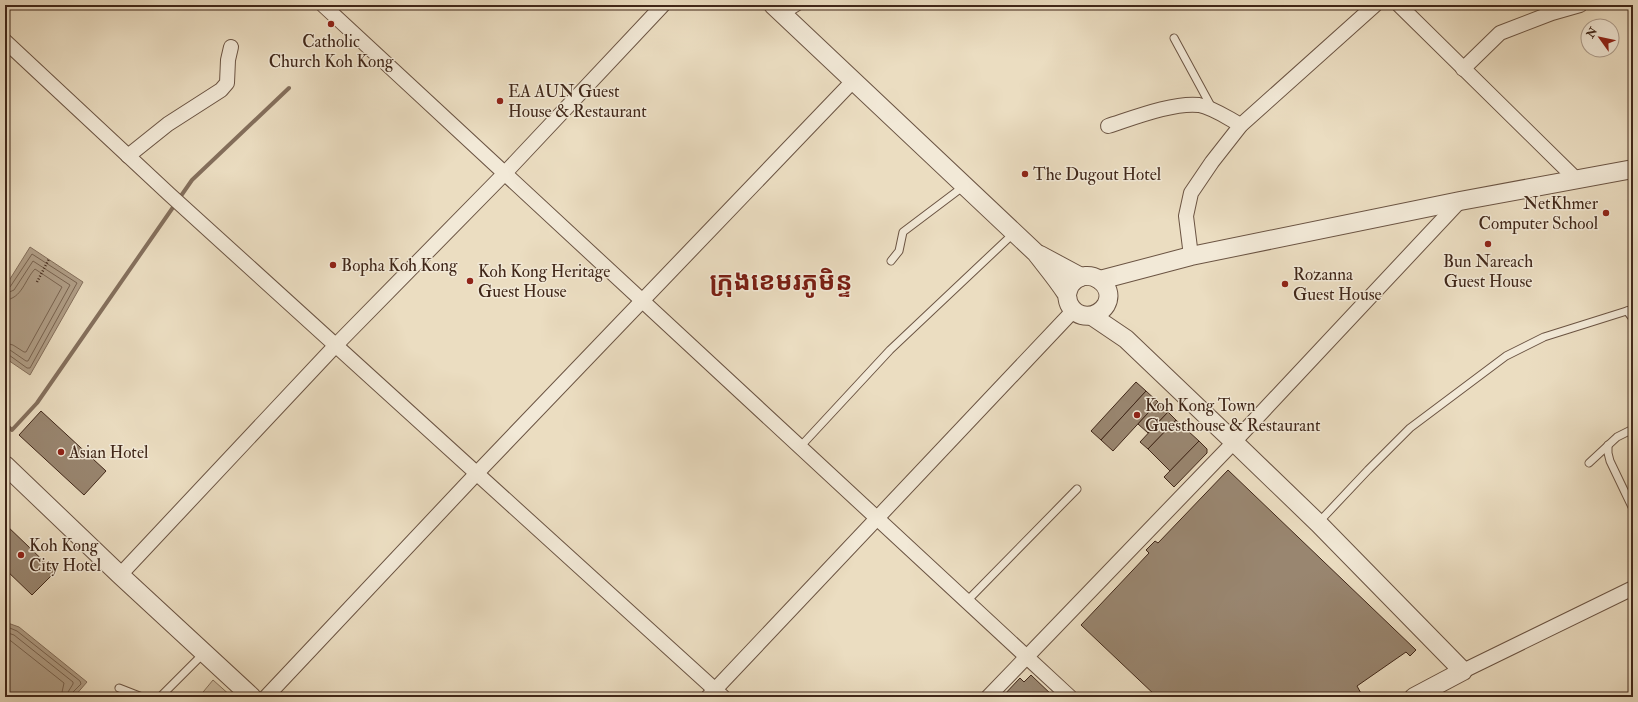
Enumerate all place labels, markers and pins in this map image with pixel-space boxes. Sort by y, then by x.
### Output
marker: Catholic Church Koh Kong [326,19,336,29]
place label: Catholic Church Koh Kong [269,31,394,72]
place label: EA AUN Guest House & Restaurant [508,81,647,122]
marker: EA AUN Guest House & Restaurant [495,96,505,106]
place label: The Dugout Hotel [1033,164,1162,185]
marker: The Dugout Hotel [1020,169,1030,179]
place label: NetKhmer Computer School [1479,193,1599,235]
marker: NetKhmer Computer School [1601,208,1611,218]
marker: Bun Nareach Guest House [1483,239,1493,249]
place label: Bun Nareach Guest House [1443,251,1533,292]
place label: Bopha Koh Kong [341,255,458,277]
marker: Bopha Koh Kong [328,260,338,270]
place label: Koh Kong Heritage Guest House [478,261,610,302]
place label: Rozanna Guest House [1293,264,1382,305]
marker: Koh Kong Heritage Guest House [465,276,475,286]
marker: Rozanna Guest House [1280,279,1290,289]
place label: Koh Kong Town Guesthouse & Restaurant [1145,395,1321,436]
marker: Koh Kong Town Guesthouse & Restaurant [1132,410,1142,420]
place label: Asian Hotel [68,442,149,463]
marker: Asian Hotel [56,447,66,457]
place label: Koh Kong City Hotel [29,535,102,577]
marker: Koh Kong City Hotel [16,550,26,560]

